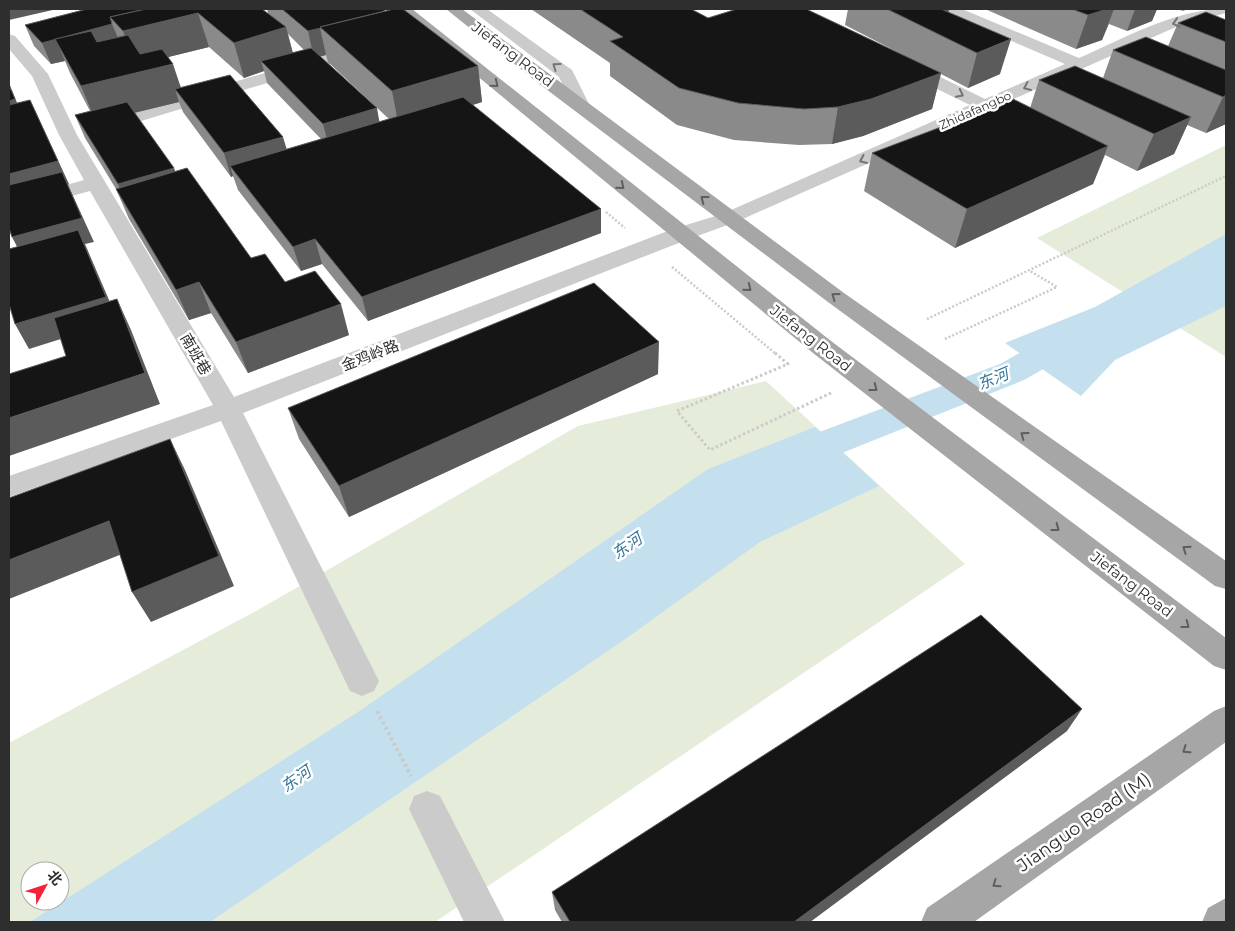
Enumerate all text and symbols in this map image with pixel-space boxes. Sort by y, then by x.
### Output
street label: Jiefang Road [467,16,558,91]
one-way arrow [1173,17,1181,27]
one-way arrow [552,63,562,72]
one-way arrow [490,78,499,87]
one-way arrow [1023,81,1032,92]
street label: Zhidafangbo [937,87,1013,133]
one-way arrow [955,88,964,98]
one-way arrow [859,153,868,164]
one-way arrow [616,181,625,190]
one-way arrow [700,196,710,205]
one-way arrow [742,283,751,291]
one-way arrow [831,293,841,302]
street label: Jiefang Road [766,300,855,376]
street label: 南班巷 [177,330,215,378]
street label: 金鸡岭路 [339,335,401,375]
water label: 东河 [975,363,1014,394]
one-way arrow [869,382,878,391]
one-way arrow [1020,432,1030,441]
one-way arrow [1050,522,1059,530]
water label: 东河 [608,527,648,563]
street label: Jiefang Road [1086,546,1177,621]
one-way arrow [1182,546,1192,555]
one-way arrow [1180,619,1190,628]
one-way arrow [1183,744,1192,753]
water label: 东河 [277,760,317,796]
street label: Jianguo Road (M) [1012,768,1155,877]
north arrow [20,861,70,911]
text: 北 [44,866,66,889]
one-way arrow [992,878,1002,887]

